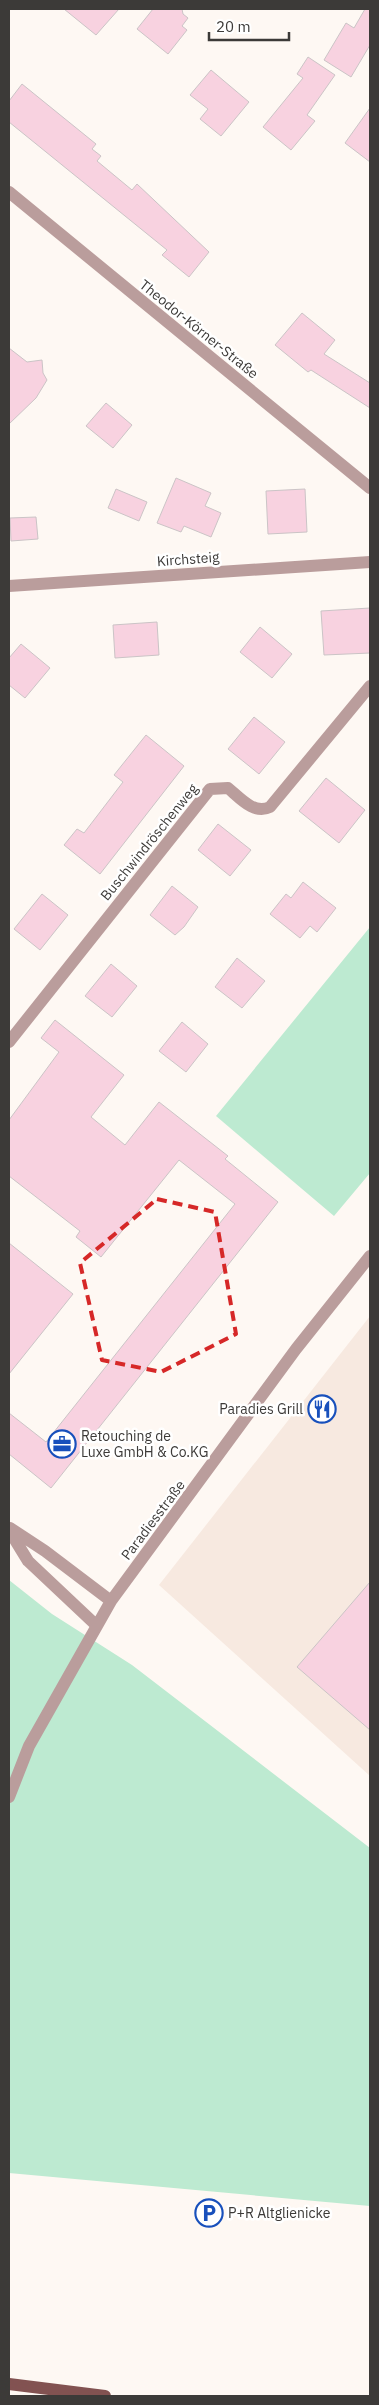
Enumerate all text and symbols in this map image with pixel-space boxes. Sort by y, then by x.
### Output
scale bar [209,10,289,42]
text: 20 m [216,17,251,36]
street label: Theodor-Körner-Straße [136,276,262,383]
street label: Kirchsteig [156,548,220,570]
street label: Buschwindröschenweg [96,779,202,904]
restaurant icon: Paradies Grill [307,1394,337,1424]
place label: Paradies Grill [219,1400,303,1418]
place label: Retouching de Luxe GmbH & Co.KG [81,1427,208,1461]
office icon: Retouching de Luxe GmbH & Co.KG [47,1429,77,1459]
street label: Paradiesstraße [117,1476,189,1563]
parking icon: P+R Altglienicke [194,2198,224,2228]
place label: P+R Altglienicke [228,2204,331,2222]

